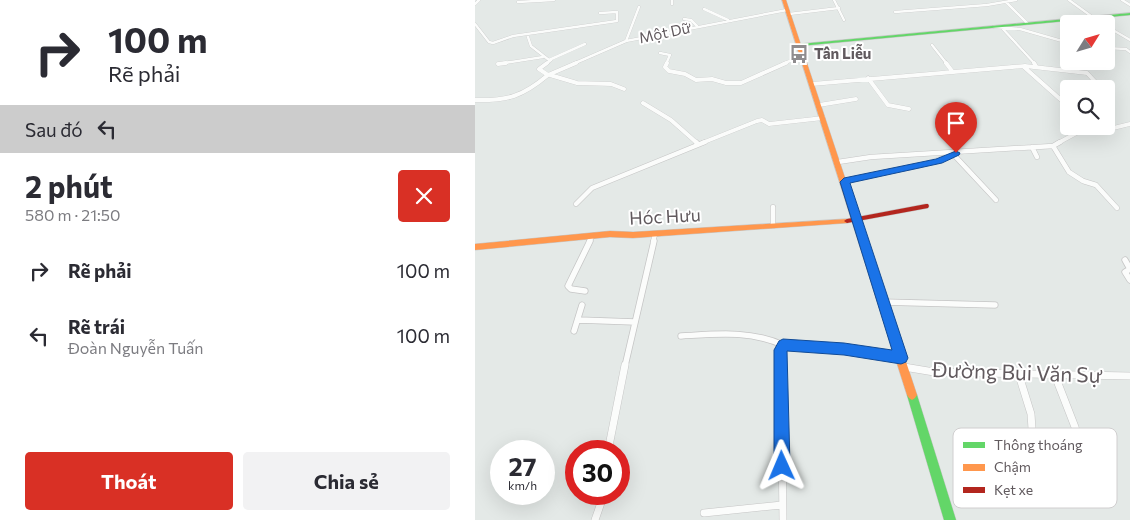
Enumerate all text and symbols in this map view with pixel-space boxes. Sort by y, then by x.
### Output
north arrow [1060,15,1115,70]
map controls [1060,15,1115,135]
text: 100 m [108,17,208,60]
street label: Một Dữ [637,18,693,46]
icon: right [25,20,90,85]
bus stop icon: Tân Liễu [788,43,810,65]
place label: Tân Liễu [814,43,871,62]
text: Rẽ phải [108,60,181,87]
button: search [1060,80,1115,135]
pin [935,102,977,153]
icon: arrive [942,109,970,137]
icon: left [93,115,121,143]
text: Sau đó [25,118,83,141]
text: 2 phút [25,167,113,204]
button: close [398,170,450,222]
street label: Hóc Hưu [629,203,701,229]
text: 580 m · 21:50 [25,205,120,224]
icon: right [25,257,53,285]
text: Rẽ phải [68,259,132,282]
text: 100 m [397,259,450,282]
text: Rẽ trái [68,315,125,338]
icon: left [25,322,53,350]
text: 100 m [397,324,450,347]
text: Đoàn Nguyễn Tuấn [68,338,204,357]
street label: Đường Bùi Văn Sự [931,356,1103,387]
legend [953,428,1117,508]
text: Thông thoáng [994,436,1083,453]
position arrow [755,439,807,491]
speed limit sign: 30 [565,440,630,505]
text: 27 [509,451,536,481]
button: Thoát [25,452,233,510]
button: Chia sẻ [243,452,450,510]
text: Chậm [994,458,1031,475]
text: km/h [508,478,537,492]
text: Kẹt xe [994,481,1033,498]

